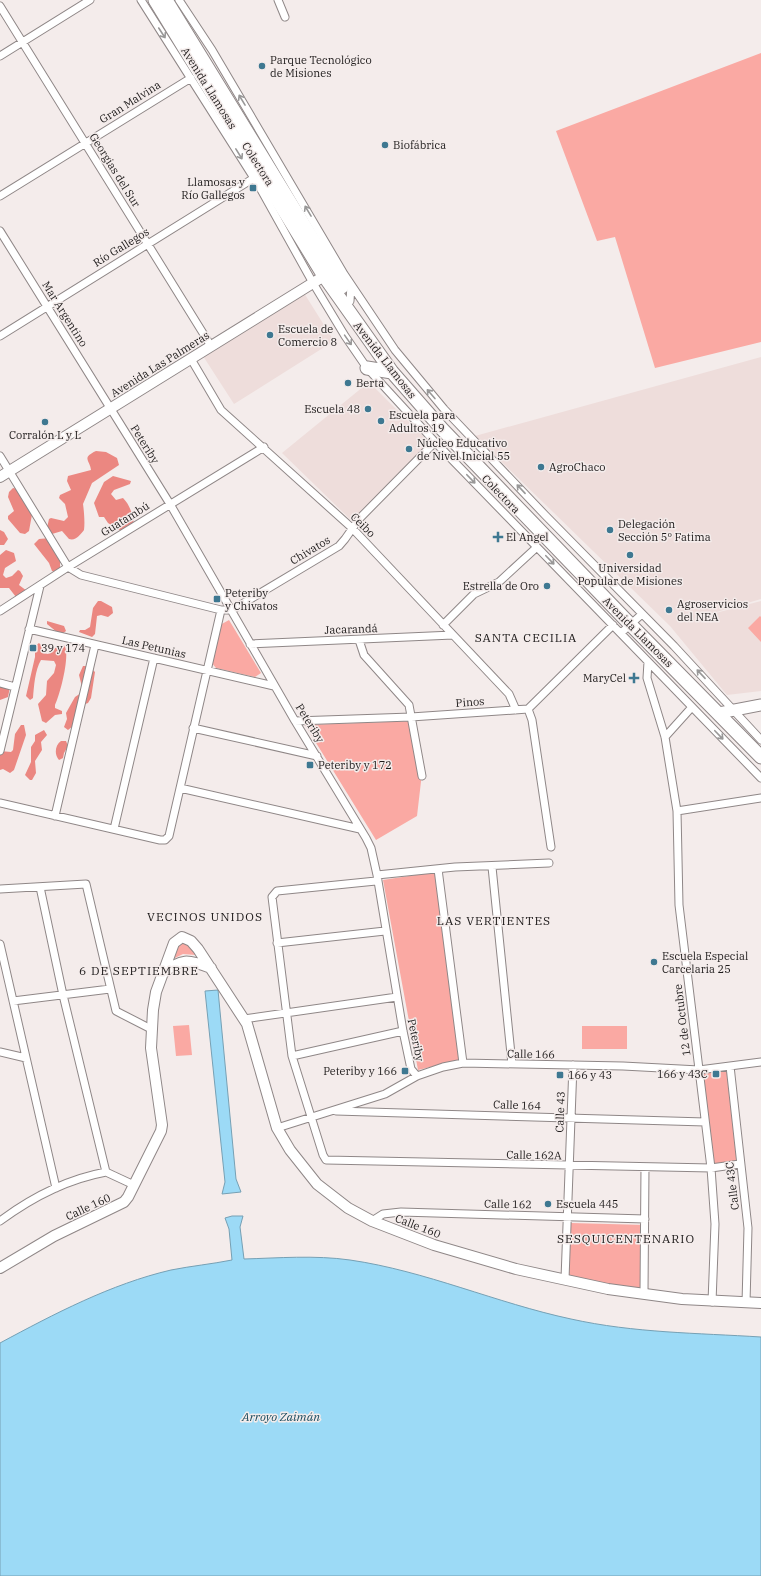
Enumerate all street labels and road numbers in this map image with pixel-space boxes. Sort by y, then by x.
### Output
street label: Avenida Llamosas [178,44,240,132]
street label: Gran Malvina [97,78,163,126]
street label: Georgias del Sur [87,130,143,210]
street label: Colectora [239,139,277,189]
street label: Río Gallegos [90,224,152,270]
street label: Mar Argentino [39,279,91,349]
street label: Avenida Llamosas [351,319,419,401]
street label: Avenida Las Palmeras [108,328,212,400]
street label: Peteriby [128,422,162,466]
street label: Colectora [479,471,523,517]
street label: Guatambú [98,499,152,539]
street label: Ceibo [348,510,378,540]
street label: Chivatos [287,533,333,567]
street label: Avenida Llamosas [600,594,676,670]
street label: Jacarandá [324,621,378,637]
street label: Las Petunias [120,633,188,661]
street label: Pinos [455,694,485,710]
street label: Peteriby [293,701,327,745]
street label: 12 de Octubre [671,983,693,1057]
street label: Peteriby [405,1017,427,1063]
street label: Calle 166 [507,1047,555,1061]
street label: Calle 43 [552,1091,568,1133]
street label: Calle 164 [493,1097,542,1113]
street label: Calle 162A [506,1148,562,1162]
street label: Calle 43C [722,1161,742,1211]
street label: Calle 160 [63,1190,113,1223]
street label: Calle 162 [484,1197,532,1211]
street label: Calle 160 [393,1211,443,1241]

